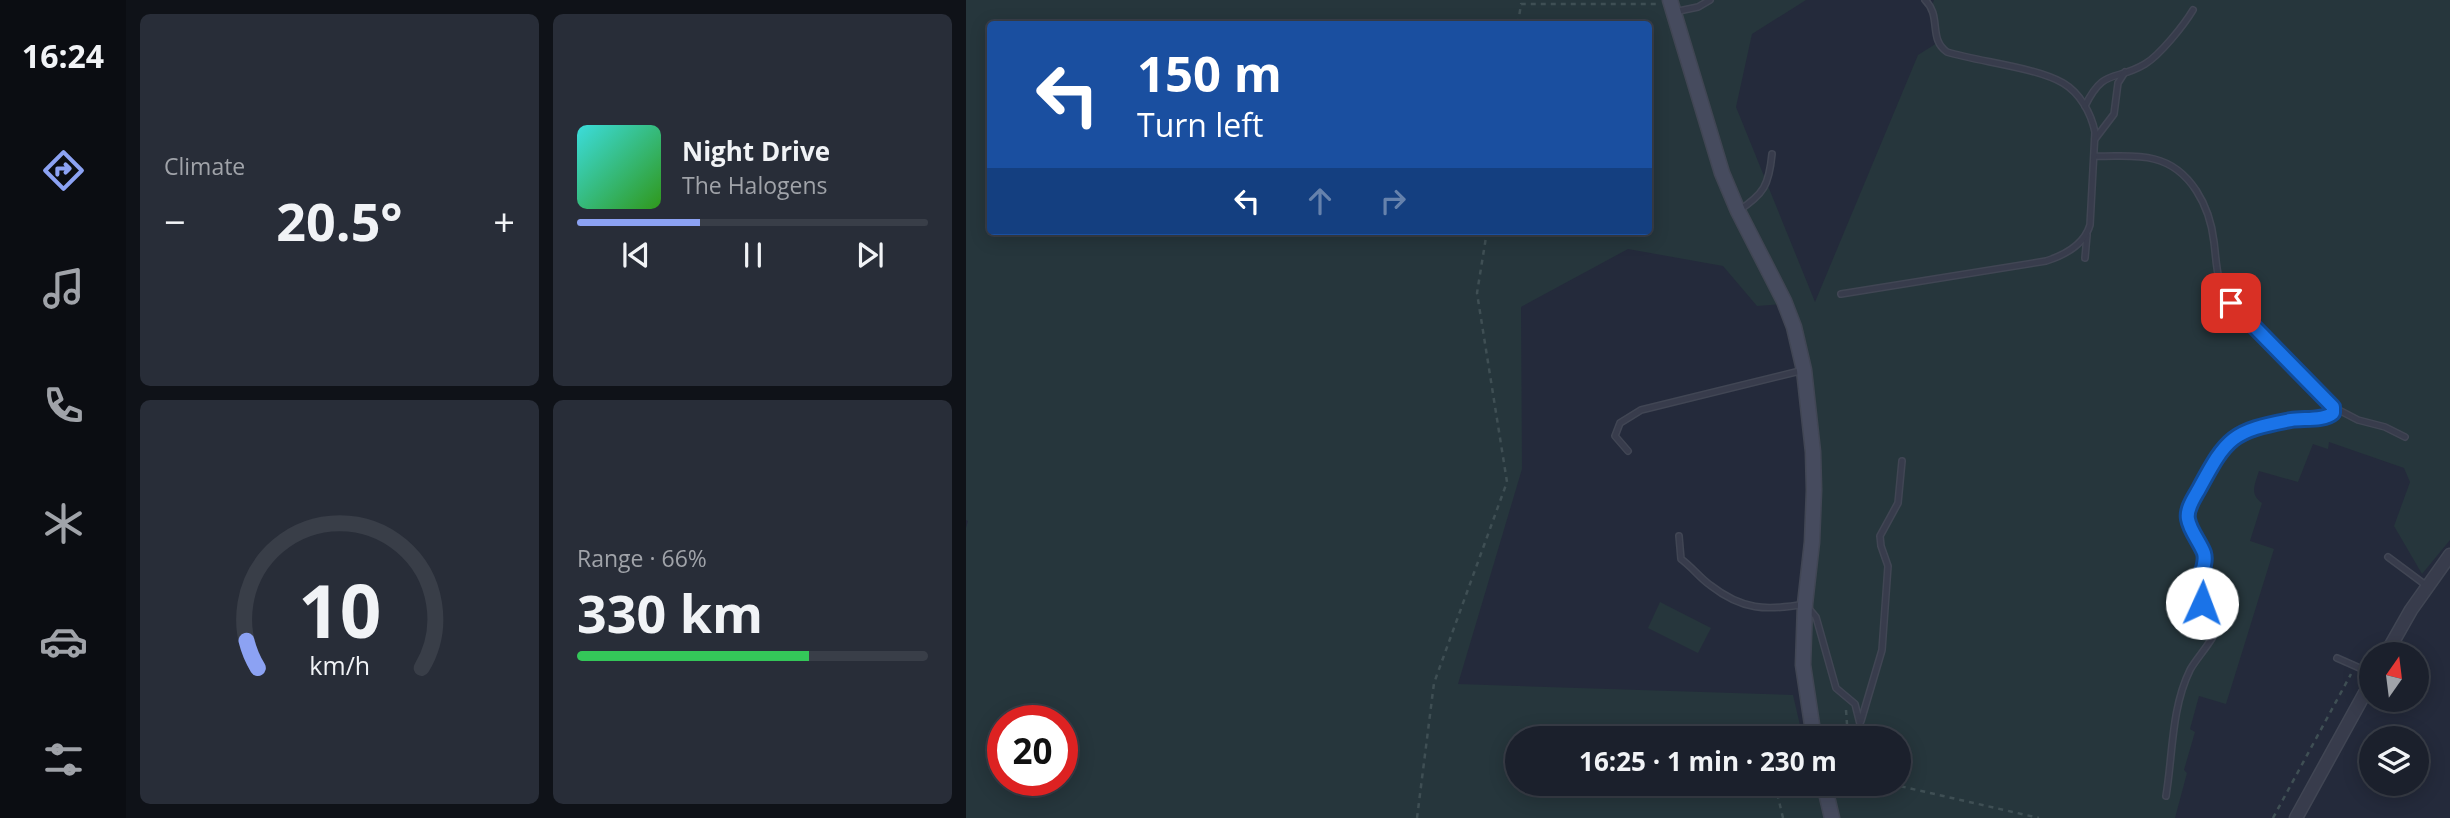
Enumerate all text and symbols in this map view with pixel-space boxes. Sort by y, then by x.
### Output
text: 16:24 [22,34,104,77]
text: 150 m [1137,40,1282,106]
icon: left [1022,49,1113,140]
text: Turn left [1137,103,1263,146]
text: Night Drive [682,133,830,169]
icon: directions [39,146,88,195]
text: Climate [164,150,245,182]
text: The Halogens [682,169,828,201]
icon: left [1228,182,1266,220]
icon: ahead [1301,182,1339,220]
icon: right [1374,182,1412,220]
text: 20.5° [276,185,403,256]
text: − [164,195,186,247]
text: + [493,195,515,247]
icon: previous [617,236,655,274]
icon: pause [734,236,772,274]
icon: next [851,236,889,274]
icon: music [39,264,88,313]
pin [2201,273,2261,333]
icon: arrive [2212,284,2250,322]
icon: phone [39,381,88,430]
icon: climate [39,499,88,548]
text: Range · 66% [577,542,707,574]
text: 10 [298,560,381,659]
position arrow [2165,566,2239,640]
text: 330 km [577,577,763,648]
icon: car [39,617,88,666]
north arrow [2359,642,2429,712]
map controls [2359,642,2429,796]
text: km/h [309,648,370,682]
speed limit sign: 20 [987,705,1078,796]
button: layers [2359,726,2429,796]
icon: filters [39,735,88,784]
text: 16:25 · 1 min · 230 m [1579,743,1837,779]

